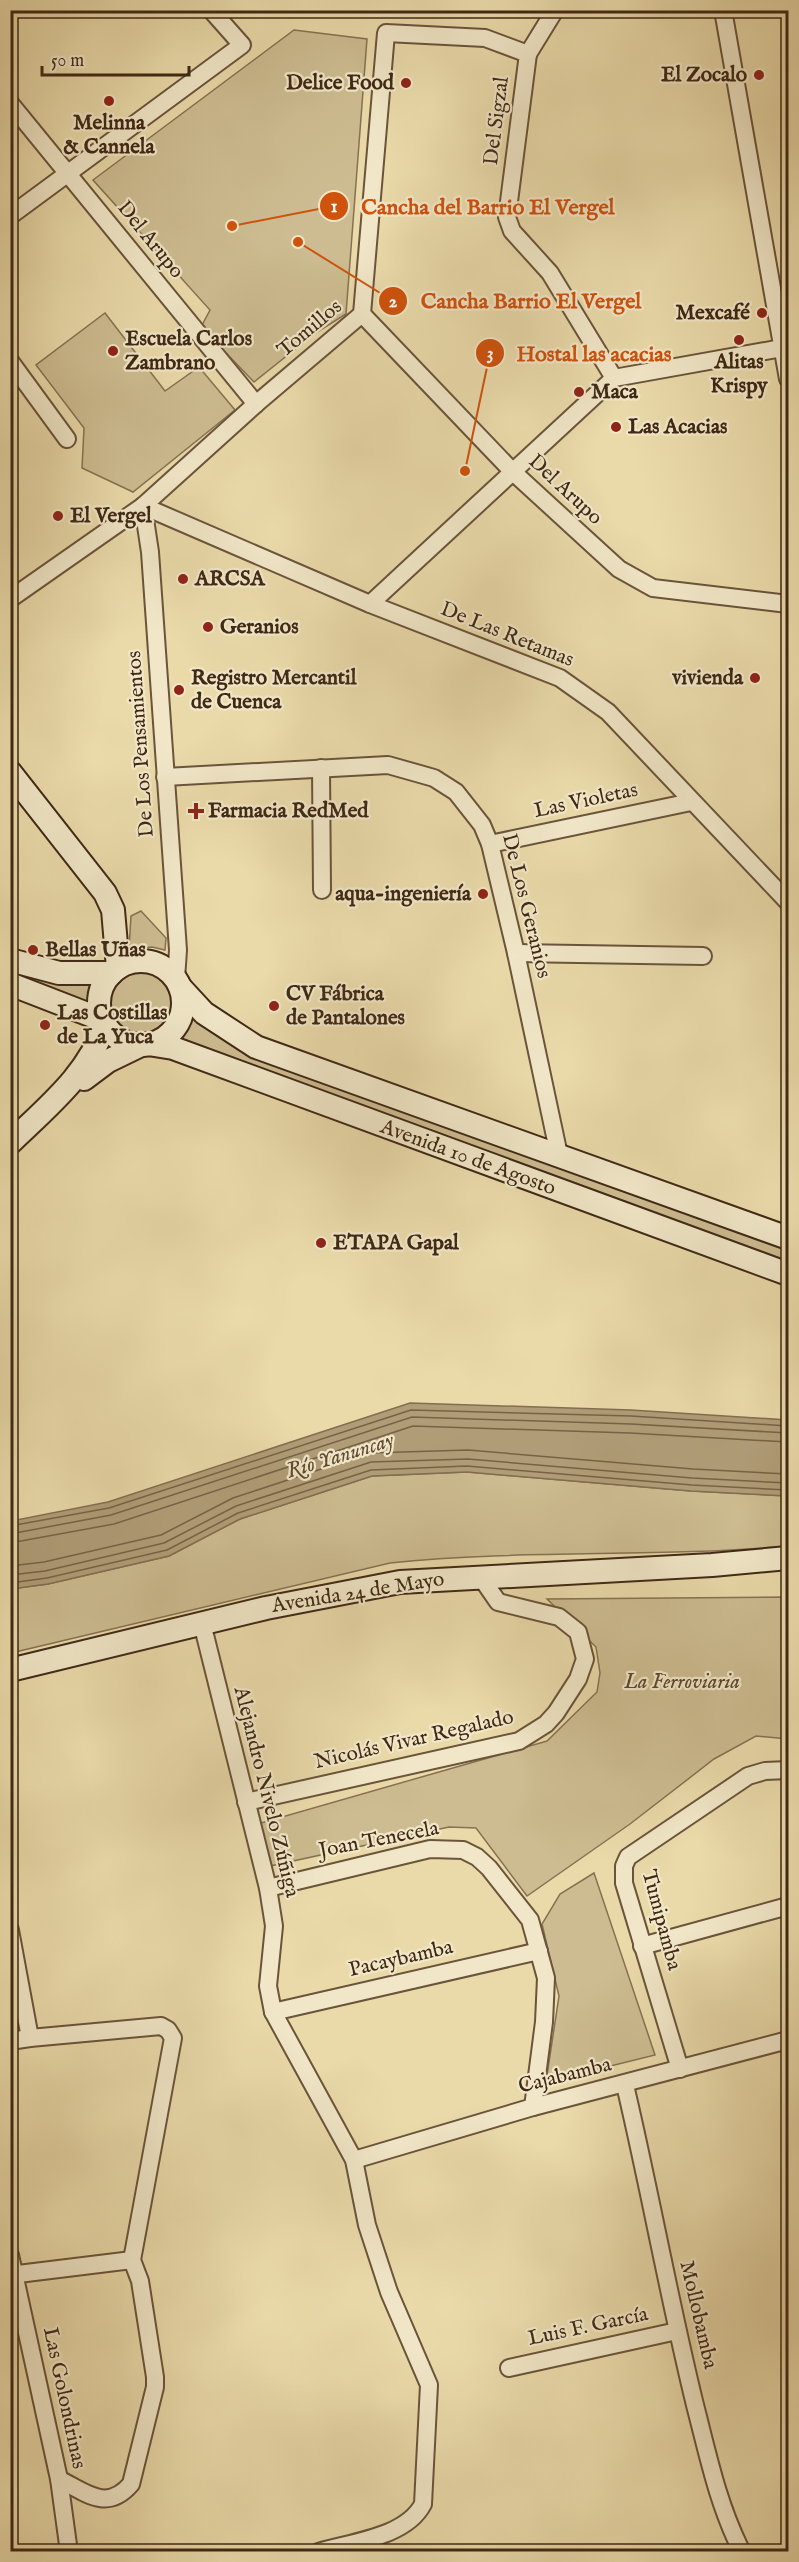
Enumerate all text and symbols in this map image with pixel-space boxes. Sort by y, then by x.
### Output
scale bar [42,39,189,77]
text: 50 m [51,50,84,73]
place label: El Zocalo [661,62,748,89]
marker: El Zocalo [752,68,766,82]
place label: Delice Food [286,70,395,97]
street label: Del Sigzal [478,75,516,167]
marker: Delice Food [399,76,413,90]
marker: Melinna & Cannela [102,94,116,108]
place label: Melinna & Cannela [63,110,156,161]
callout: Cancha del Barrio El Vergel [319,186,626,226]
text: Cancha del Barrio El Vergel [361,194,616,222]
street label: Del Arupo [110,196,190,284]
text: 1 [331,196,338,219]
callout: Cancha Barrio El Vergel [378,281,653,321]
text: Cancha Barrio El Vergel [421,288,642,316]
text: 2 [389,291,398,314]
street label: Tomillos [272,294,348,364]
place label: Mexcafé [675,300,750,327]
marker: Mexcafé [755,306,769,320]
place label: Escuela Carlos Zambrano [125,326,252,377]
callout: Hostal las acacias [475,333,684,373]
marker: Alitas Krispy [732,333,746,347]
text: Hostal las acacias [516,341,672,369]
text: 3 [487,343,493,366]
marker: Escuela Carlos Zambrano [106,344,120,358]
place label: Alitas Krispy [710,349,768,400]
place label: Maca [591,379,639,406]
marker: Maca [572,385,586,399]
place label: Las Acacias [628,414,727,441]
marker: Las Acacias [609,420,623,434]
street label: Del Arupo [522,449,608,531]
place label: El Vergel [70,503,153,530]
marker: El Vergel [51,509,65,523]
place label: ARCSA [194,566,266,593]
marker: ARCSA [176,572,190,586]
street label: De Las Retamas [436,596,578,674]
place label: Geranios [220,614,299,641]
marker: Geranios [201,620,215,634]
street label: De Los Pensamientos [121,650,161,838]
place label: Registro Mercantil de Cuenca [191,665,358,716]
place label: vivienda [671,665,744,692]
marker: vivienda [748,671,762,685]
marker: Registro Mercantil de Cuenca [172,683,186,697]
street label: Las Violetas [532,777,640,825]
place label: Farmacia RedMed [208,798,369,825]
marker: Farmacia RedMed [189,804,203,818]
street label: De Los Geranios [495,831,557,981]
place label: aqua-ingeniería [335,881,472,908]
marker: aqua-ingeniería [476,887,490,901]
place label: Bellas Uñas [45,937,146,964]
marker: Bellas Uñas [26,943,40,957]
place label: CV Fábrica de Pantalones [286,981,405,1032]
marker: CV Fábrica de Pantalones [267,999,281,1013]
place label: Las Costillas de La Yuca [57,1000,167,1051]
marker: Las Costillas de La Yuca [38,1018,52,1032]
street label: Avenida 10 de Agosto [376,1113,559,1202]
place label: ETAPA Gapal [333,1230,460,1257]
marker: ETAPA Gapal [314,1236,328,1250]
water label: Río Yanuncay [283,1426,398,1486]
street label: Avenida 24 de Mayo [269,1566,446,1620]
park label: La Ferroviaria [623,1669,740,1696]
street label: Alejandro Nivelo Zúñiga [226,1683,305,1901]
street label: Nicolás Vivar Regalado [312,1704,516,1776]
street label: Joan Tenecela [315,1815,442,1865]
street label: Tumipamba [635,1867,688,1974]
street label: Pacaybamba [346,1934,457,1984]
street label: Cajabamba [516,2051,615,2101]
street label: Mollobamba [672,2258,724,2373]
street label: Luis F. García [525,2301,651,2353]
street label: Las Golondrinas [36,2325,92,2471]

